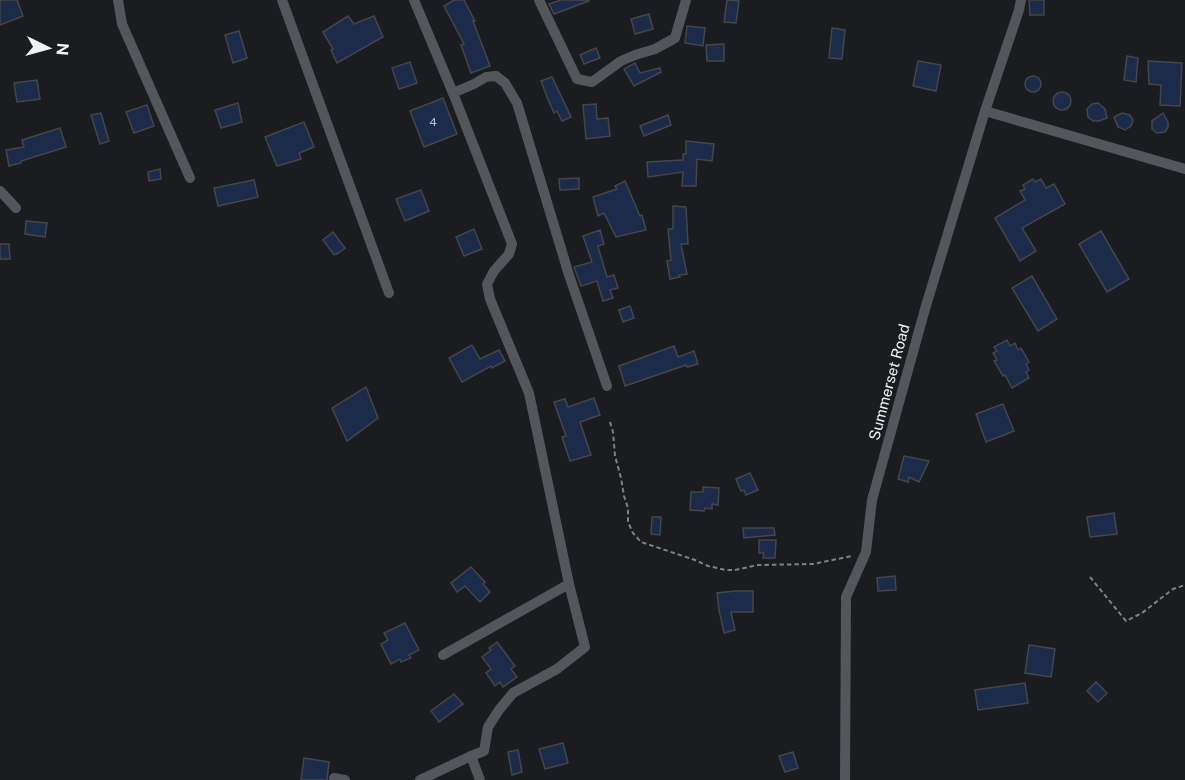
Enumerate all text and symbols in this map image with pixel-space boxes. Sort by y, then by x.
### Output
north arrow [18,18,78,78]
text: N [52,42,72,56]
house number: 4 [429,115,437,129]
street label: Summerset Road [865,322,913,442]

